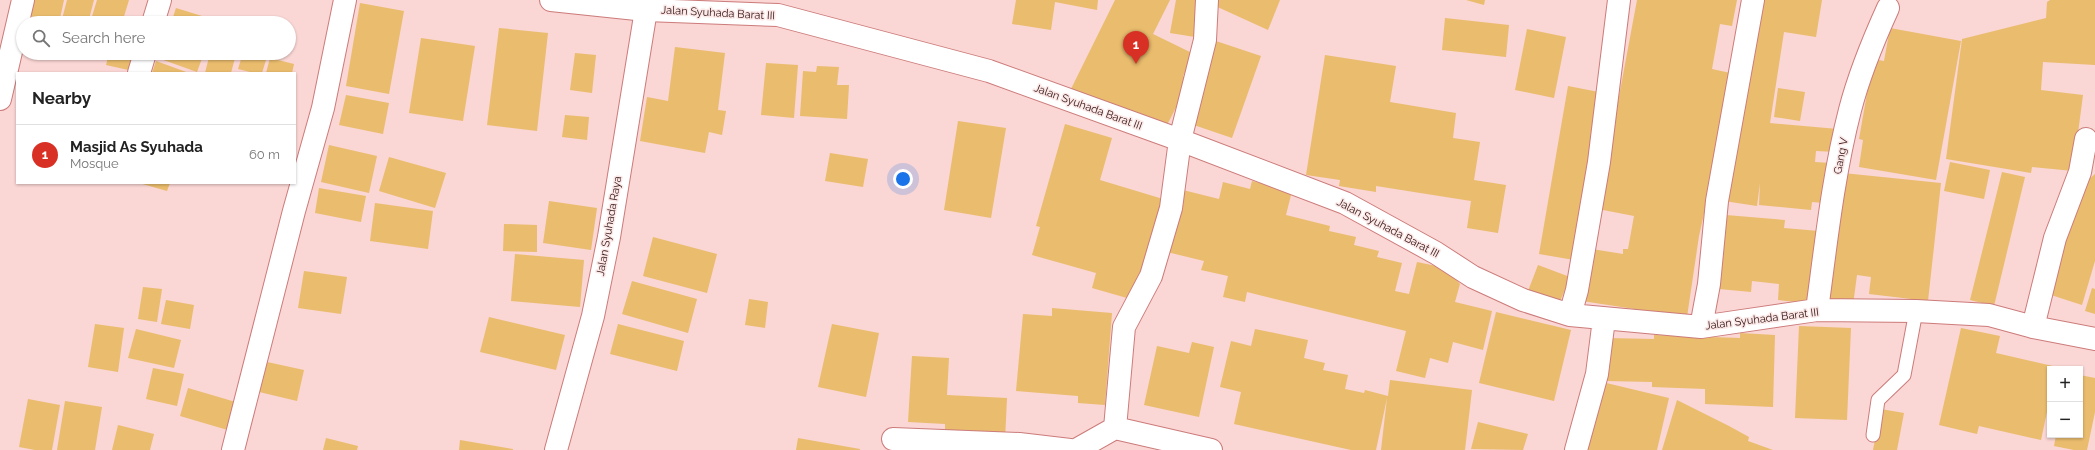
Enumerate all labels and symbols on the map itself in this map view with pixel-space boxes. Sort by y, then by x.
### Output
street label: Jalan Syuhada Barat III [661,4,775,22]
pin: 1 [1123,31,1149,64]
street label: Jalan Syuhada Barat III [1032,81,1144,133]
street label: Gang V [1831,136,1851,175]
your location [893,169,913,189]
street label: Jalan Syuhada Raya [594,175,624,277]
street label: Jalan Syuhada Barat III [1335,195,1441,261]
street label: Jalan Syuhada Barat III [1705,306,1819,332]

